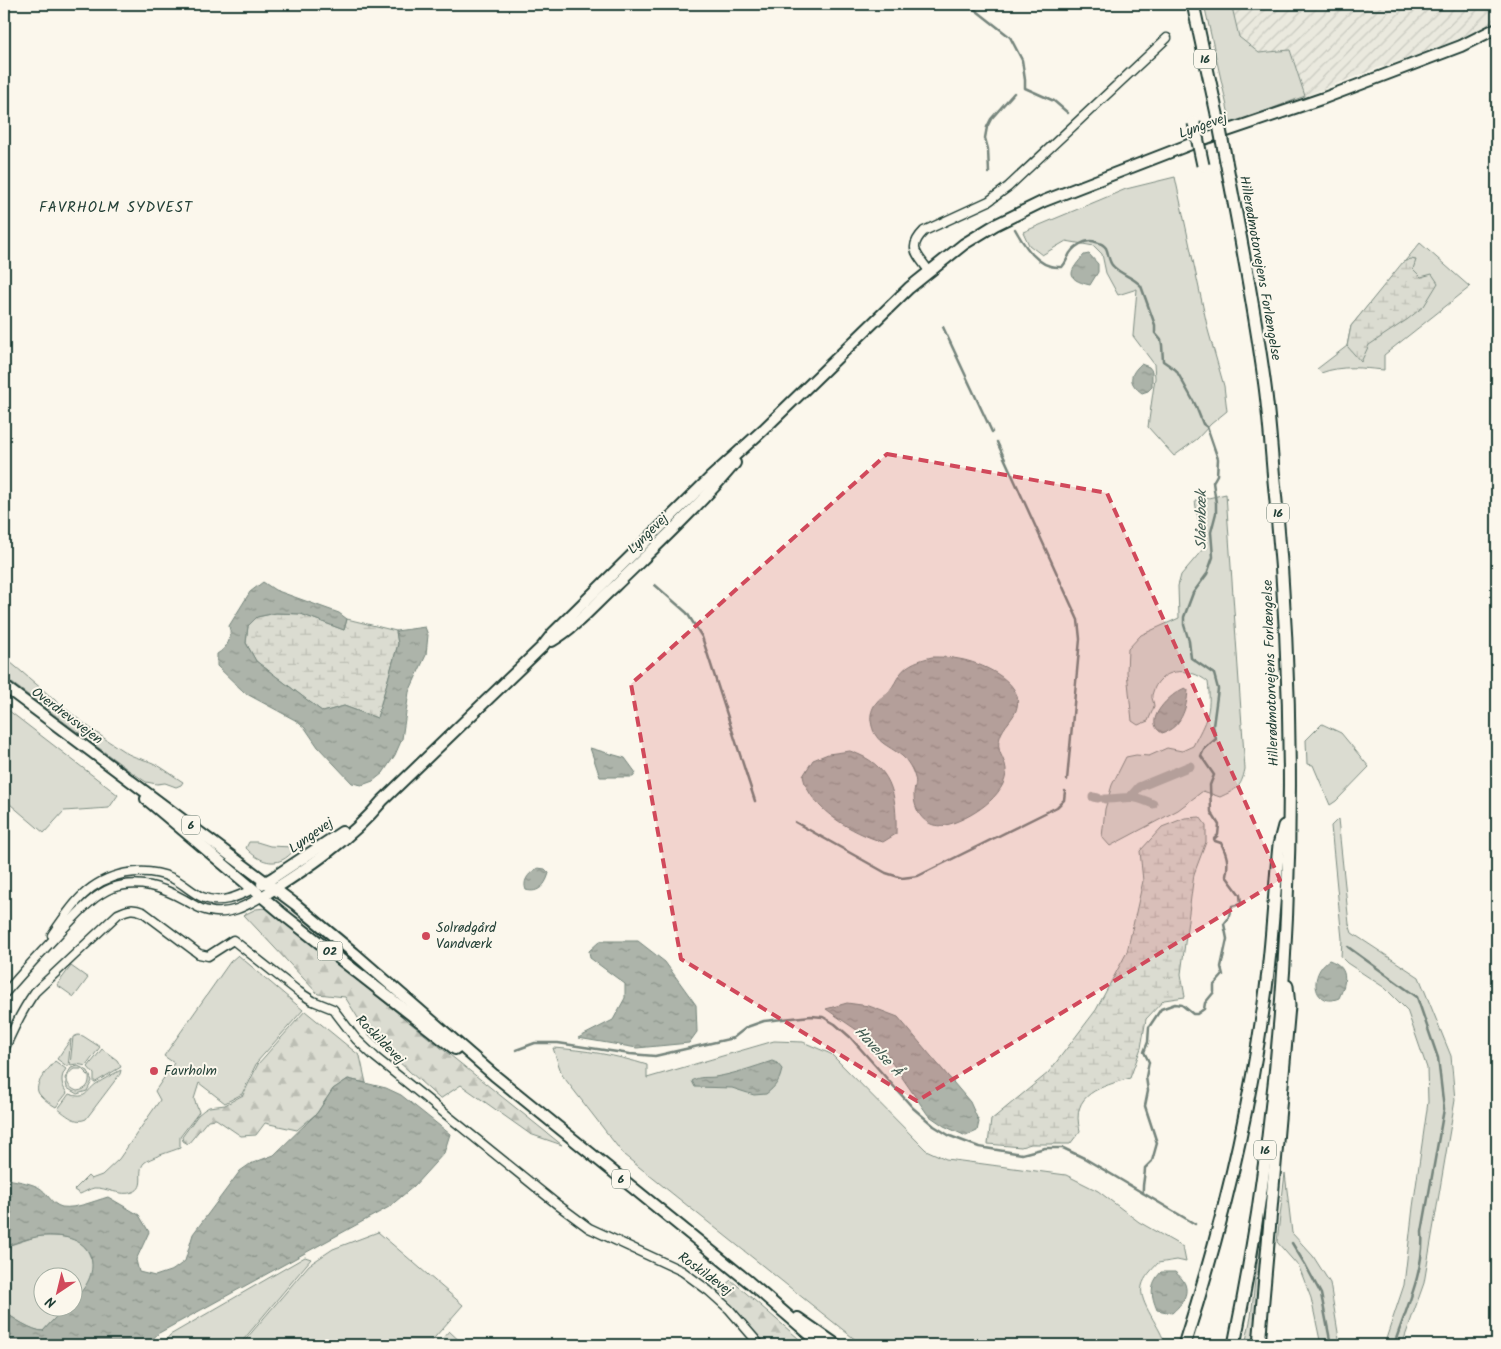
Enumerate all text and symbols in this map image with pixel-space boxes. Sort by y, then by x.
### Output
road number: 16 [1194,50,1216,68]
street label: Lyngevej [1176,107,1231,145]
street label: Hillerødmotorvejens Forlængelse [1233,174,1287,363]
district label: FAVRHOLM SYDVEST [39,196,194,220]
water label: Slåenbæk [1190,488,1214,550]
road number: 16 [1267,503,1289,522]
street label: Lyngevej [622,508,674,560]
street label: Hillerødmotorvejens Forlængelse [1257,578,1285,767]
street label: Overdrevsvejen [27,682,107,750]
street label: Lyngevej [284,812,338,859]
road number: 6 [182,816,200,834]
place label: Solrødgård Vandværk [436,917,497,955]
marker: Solrødgård Vandværk [420,930,432,942]
road number: O2 [318,941,342,960]
street label: Roskildevej [350,1010,410,1070]
water label: Havelse Å [848,1021,909,1084]
place label: Favrholm [164,1060,217,1082]
marker: Favrholm [148,1065,160,1077]
road number: 16 [1254,1140,1276,1160]
road number: 6 [612,1170,630,1188]
street label: Roskildevej [673,1247,737,1302]
north arrow [32,1266,82,1316]
text: N [41,1290,61,1313]

